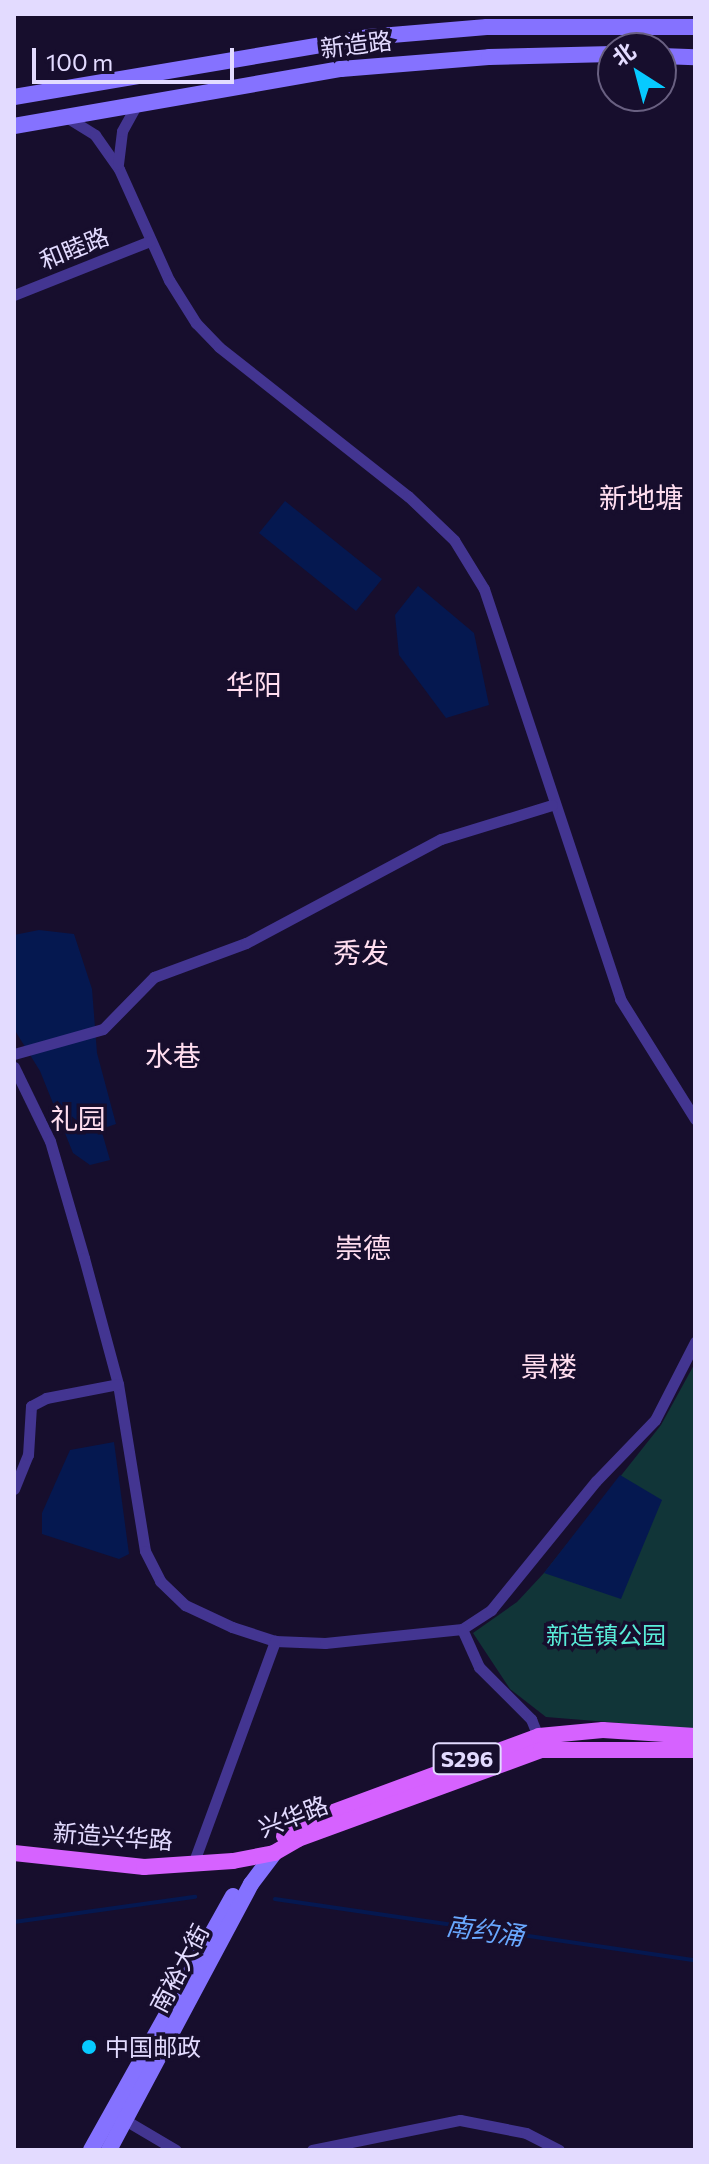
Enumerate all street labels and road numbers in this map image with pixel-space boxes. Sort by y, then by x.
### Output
street label: 新造路 [319,25,393,63]
street label: 和睦路 [35,221,113,275]
road number: S296 [431,1741,503,1777]
street label: 兴华路 [254,1790,332,1842]
street label: 新造兴华路 [52,1817,174,1855]
street label: 南裕大街 [144,1919,214,2017]

